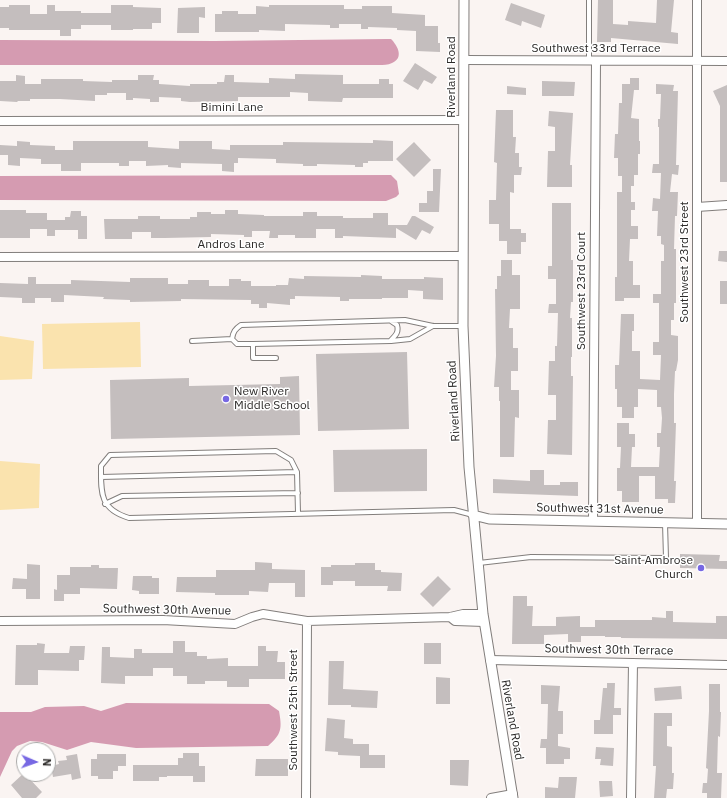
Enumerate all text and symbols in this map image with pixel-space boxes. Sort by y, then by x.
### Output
street label: Riverland Road [445,36,459,118]
street label: Southwest 33rd Terrace [532,42,660,56]
street label: Bimini Lane [201,101,263,115]
street label: Southwest 23rd Street [678,201,692,323]
street label: Southwest 23rd Court [575,232,589,350]
street label: Andros Lane [197,238,265,252]
street label: Riverland Road [445,360,463,442]
place label: New River Middle School [234,385,310,413]
marker: New River Middle School [221,394,231,404]
street label: Southwest 31st Avenue [536,501,664,517]
place label: Saint Ambrose Church [614,554,693,582]
marker: Saint Ambrose Church [696,563,706,573]
street label: Southwest 30th Avenue [103,602,231,618]
street label: Southwest 30th Terrace [545,642,673,658]
street label: Southwest 25th Street [287,649,301,771]
street label: Riverland Road [498,679,526,761]
north arrow [16,742,56,782]
text: N [40,758,54,767]

